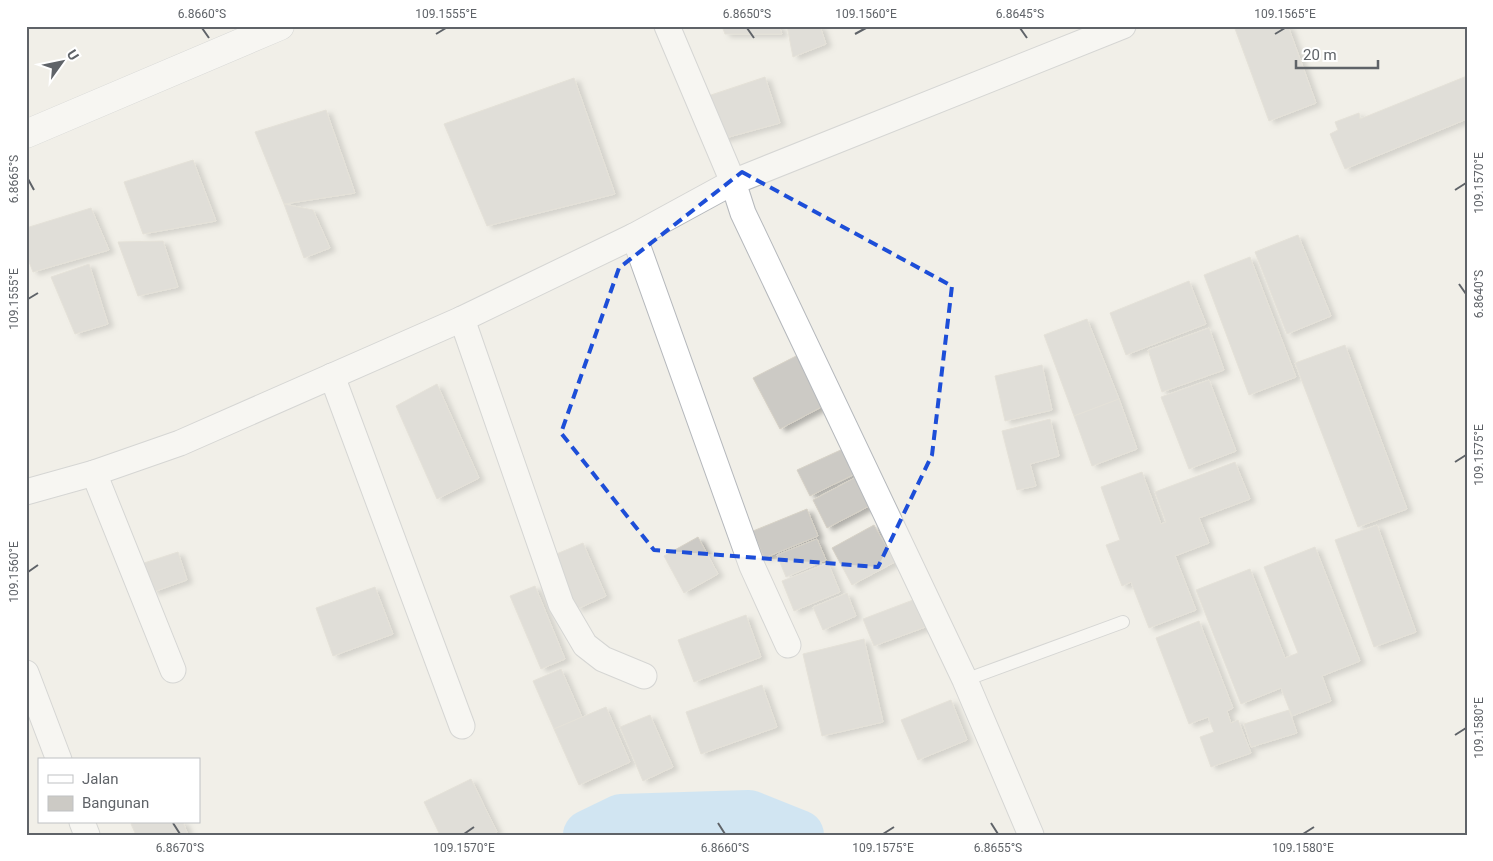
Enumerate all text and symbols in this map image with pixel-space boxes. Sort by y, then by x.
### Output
text: 6.8660°S [178,7,226,21]
text: 109.1555°E [415,7,477,21]
text: 6.8650°S [723,7,771,21]
text: 109.1560°E [835,7,897,21]
text: 6.8645°S [996,7,1044,21]
text: 109.1565°E [1254,7,1316,21]
north arrow [38,38,88,88]
scale bar [1296,38,1378,70]
text: 20 m [1303,46,1337,64]
text: U [64,47,82,63]
text: 109.1570°E [1472,152,1486,214]
text: 6.8665°S [7,155,21,203]
text: 109.1555°E [7,268,21,330]
text: 6.8640°S [1472,270,1486,318]
text: 109.1575°E [1472,424,1486,486]
text: 109.1560°E [7,541,21,603]
text: 109.1580°E [1472,697,1486,759]
legend [38,758,200,824]
text: Jalan [82,770,119,788]
text: Bangunan [82,794,149,812]
text: 6.8670°S [156,841,204,855]
text: 109.1570°E [433,841,495,855]
text: 6.8660°S [701,841,749,855]
text: 109.1575°E [852,841,914,855]
text: 6.8655°S [974,841,1022,855]
text: 109.1580°E [1272,841,1334,855]

